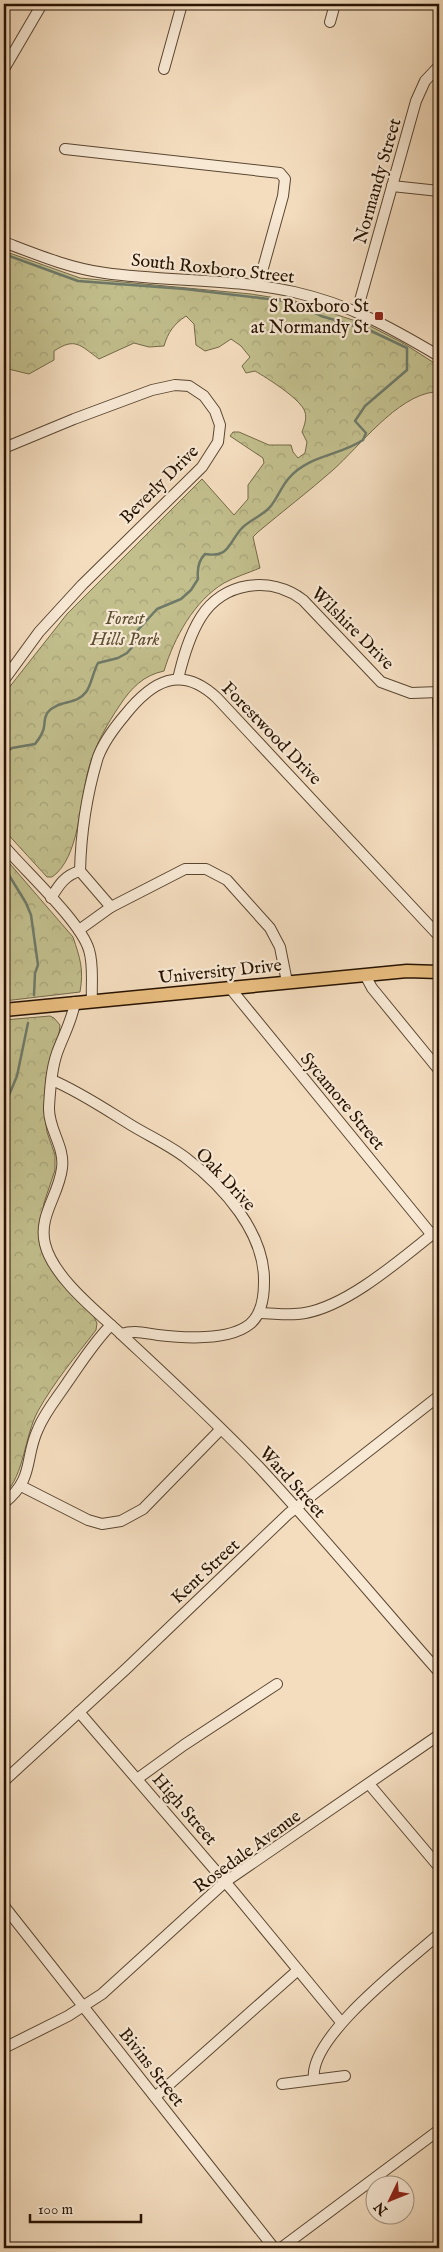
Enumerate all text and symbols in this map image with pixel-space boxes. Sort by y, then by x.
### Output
street label: Normandy Street [350,116,407,247]
street label: South Roxboro Street [130,249,296,290]
place label: S Roxboro St at Normandy St [251,296,369,340]
marker: S Roxboro St at Normandy St [373,310,385,322]
street label: Beverly Drive [116,441,204,529]
street label: Wilshire Drive [305,583,398,676]
park label: Forest Hills Park [90,608,159,652]
street label: Forestwood Drive [216,678,326,791]
street label: University Drive [157,955,283,990]
street label: Sycamore Street [294,1049,389,1155]
street label: Oak Drive [190,1144,260,1216]
street label: Ward Street [254,1442,330,1524]
street label: Kent Street [167,1534,245,1610]
street label: High Street [146,1769,222,1851]
street label: Rosedale Avenue [190,1805,306,1899]
street label: Bivins Street [113,2024,189,2112]
north arrow [366,2174,416,2224]
scale bar [30,2192,141,2224]
text: N [371,2198,393,2219]
text: 100 m [38,2200,74,2219]

